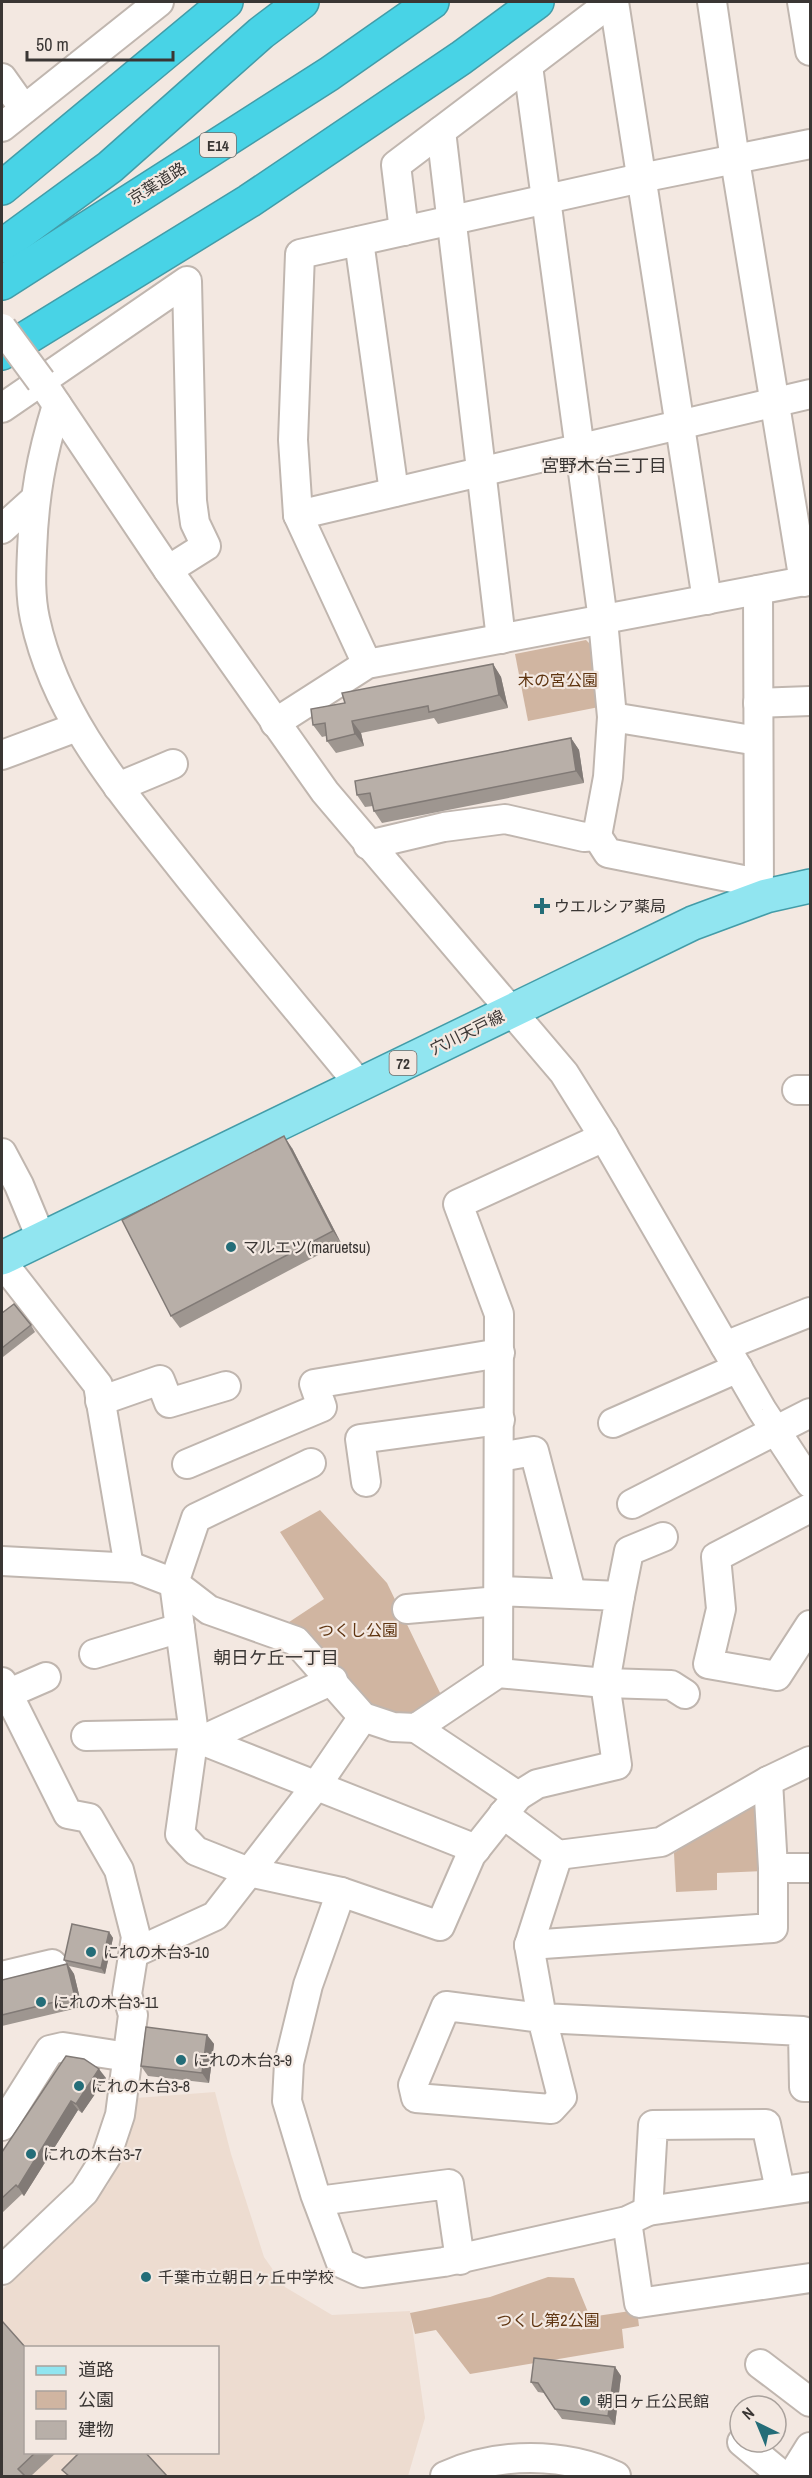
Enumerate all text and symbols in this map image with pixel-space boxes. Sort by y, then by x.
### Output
scale bar [27,24,172,62]
text: 50 m [36,32,69,57]
road number: E14 [200,133,236,157]
street label: 京葉道路 [124,157,190,209]
district label: 宮野木台三丁目 [541,453,667,478]
park label: 木の宮公園 [518,669,598,691]
place label: ウエルシア薬局 [554,895,666,917]
marker: ウエルシア薬局 [535,899,549,913]
street label: 穴川天戸線 [426,1005,508,1059]
road number: 72 [390,1051,416,1075]
place label: マルエツ(maruetsu) [243,1236,370,1258]
marker: マルエツ(maruetsu) [224,1240,238,1254]
park label: つくし公園 [318,1619,398,1641]
district label: 朝日ケ丘一丁目 [213,1645,339,1670]
place label: にれの木台3-10 [103,1941,209,1963]
marker: にれの木台3-10 [84,1945,98,1959]
place label: にれの木台3-11 [53,1991,159,2013]
marker: にれの木台3-11 [34,1995,48,2009]
place label: にれの木台3-9 [193,2049,292,2071]
marker: にれの木台3-9 [174,2053,188,2067]
place label: にれの木台3-8 [91,2075,190,2097]
marker: にれの木台3-8 [72,2079,86,2093]
place label: にれの木台3-7 [43,2143,142,2165]
marker: にれの木台3-7 [24,2147,38,2161]
place label: 千葉市立朝日ヶ丘中学校 [158,2266,334,2288]
marker: 千葉市立朝日ヶ丘中学校 [139,2270,153,2284]
park label: つくし第2公園 [496,2309,600,2331]
legend [24,2346,219,2454]
text: 道路 [78,2357,114,2382]
text: 公園 [78,2387,114,2412]
place label: 朝日ヶ丘公民館 [597,2390,709,2412]
marker: 朝日ヶ丘公民館 [578,2394,592,2408]
north arrow [728,2394,788,2454]
text: N [737,2402,759,2424]
text: 建物 [78,2417,114,2442]

